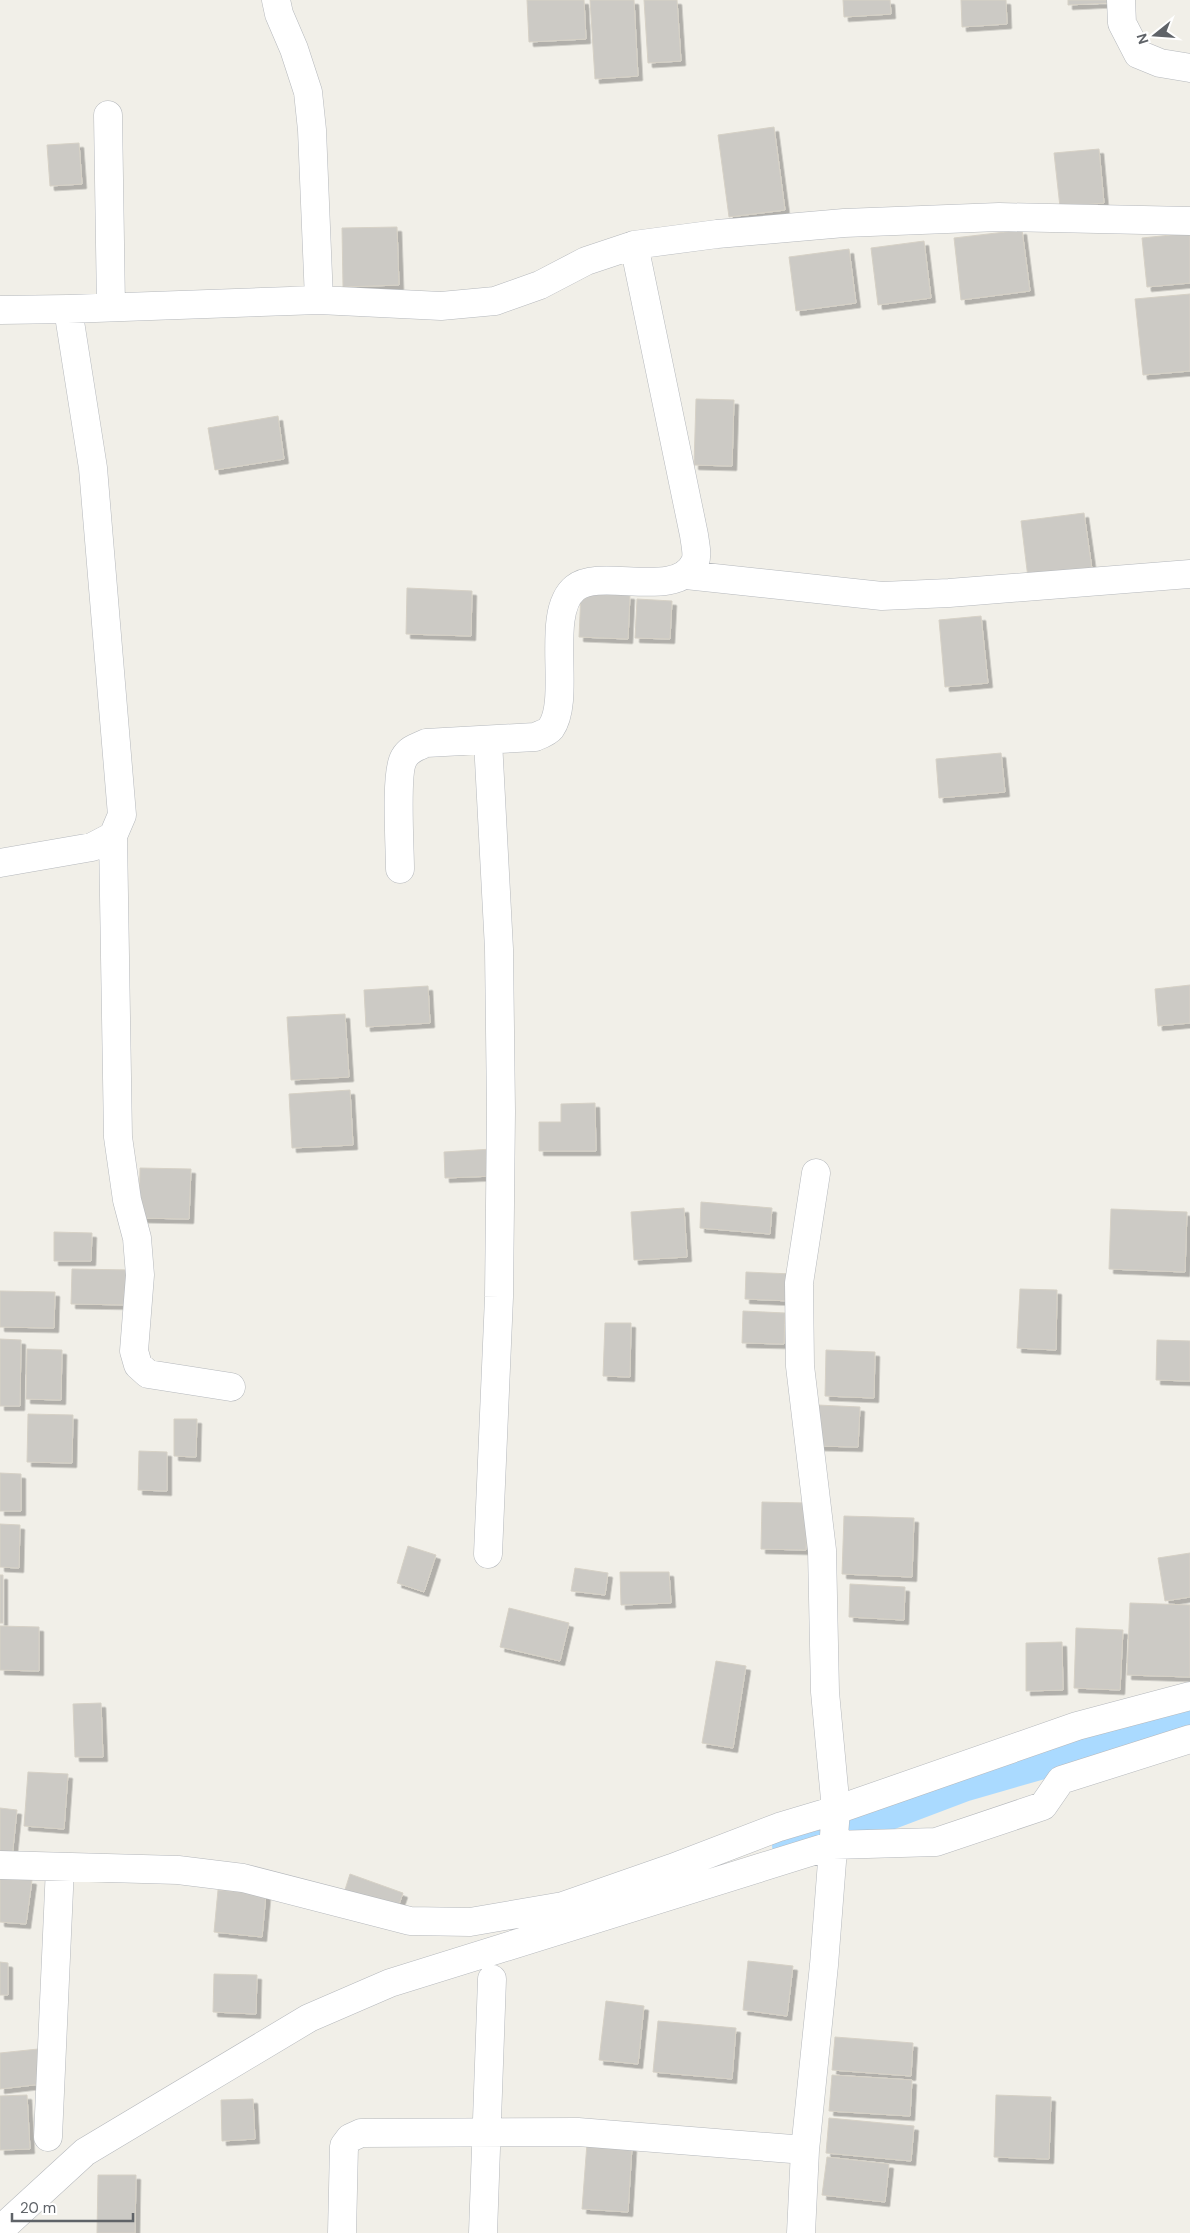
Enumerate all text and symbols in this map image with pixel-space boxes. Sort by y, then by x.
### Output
north arrow [1130,10,1180,60]
text: N [1132,31,1153,46]
scale bar [12,2190,134,2222]
text: 20 m [20,2198,56,2218]

